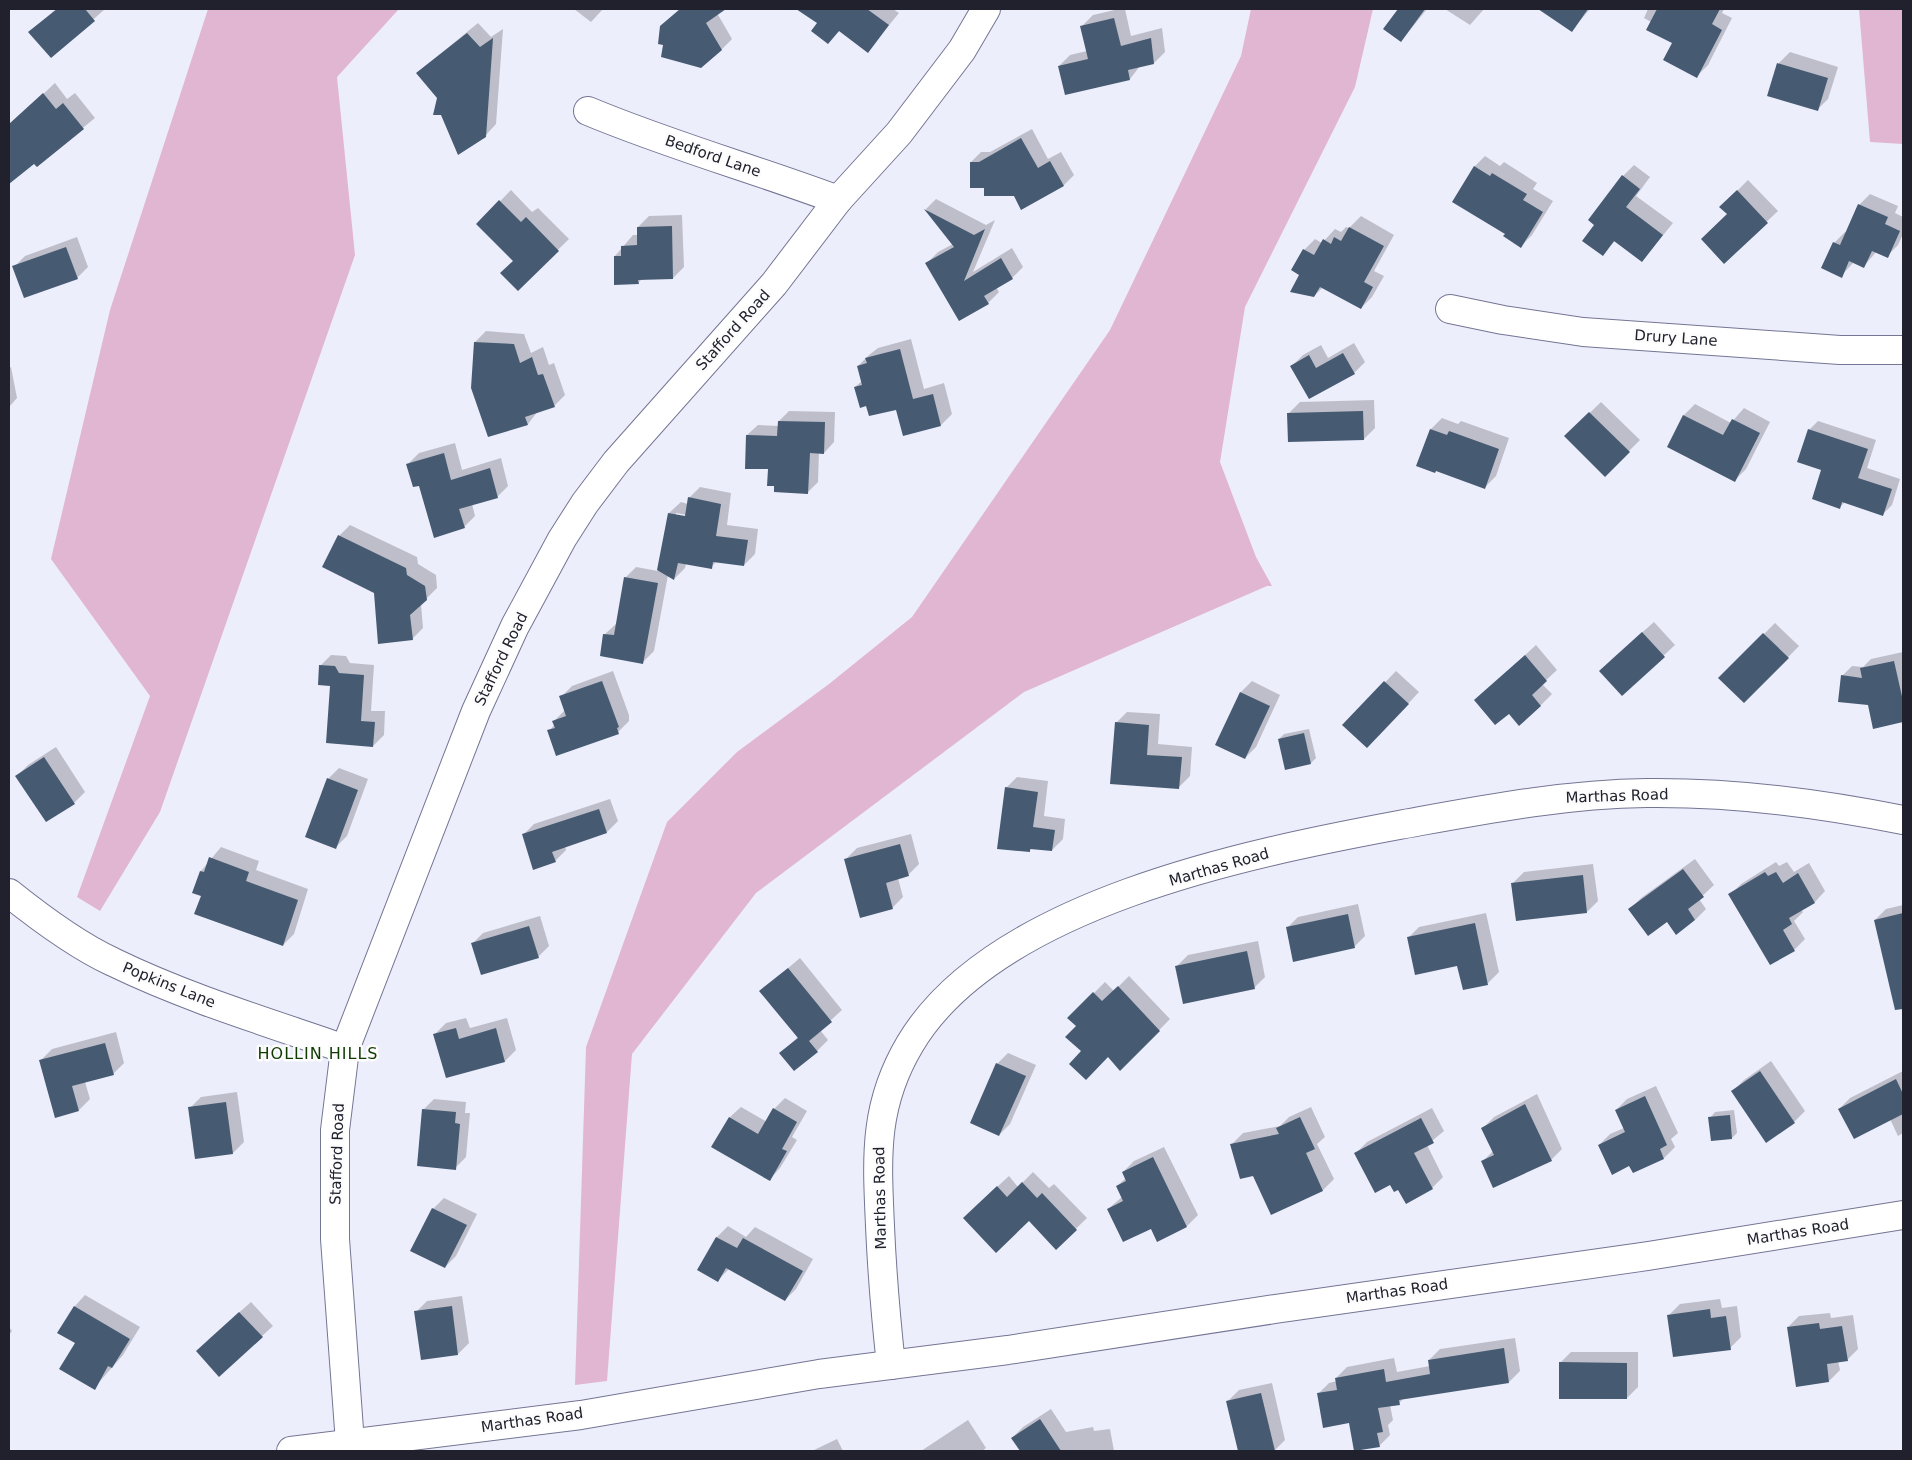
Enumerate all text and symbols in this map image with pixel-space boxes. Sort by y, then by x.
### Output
street label: Bedford Lane [663,131,763,181]
street label: Stafford Road [692,286,774,374]
street label: Drury Lane [1634,326,1718,350]
street label: Stafford Road [471,609,531,709]
street label: Marthas Road [1565,785,1669,807]
street label: Marthas Road [1167,844,1271,890]
street label: Popkins Lane [120,958,218,1012]
district label: HOLLIN HILLS [258,1044,378,1063]
street label: Stafford Road [326,1103,348,1205]
street label: Marthas Road [870,1146,890,1250]
street label: Marthas Road [1746,1215,1850,1249]
street label: Marthas Road [1345,1275,1449,1307]
street label: Marthas Road [480,1404,584,1436]

